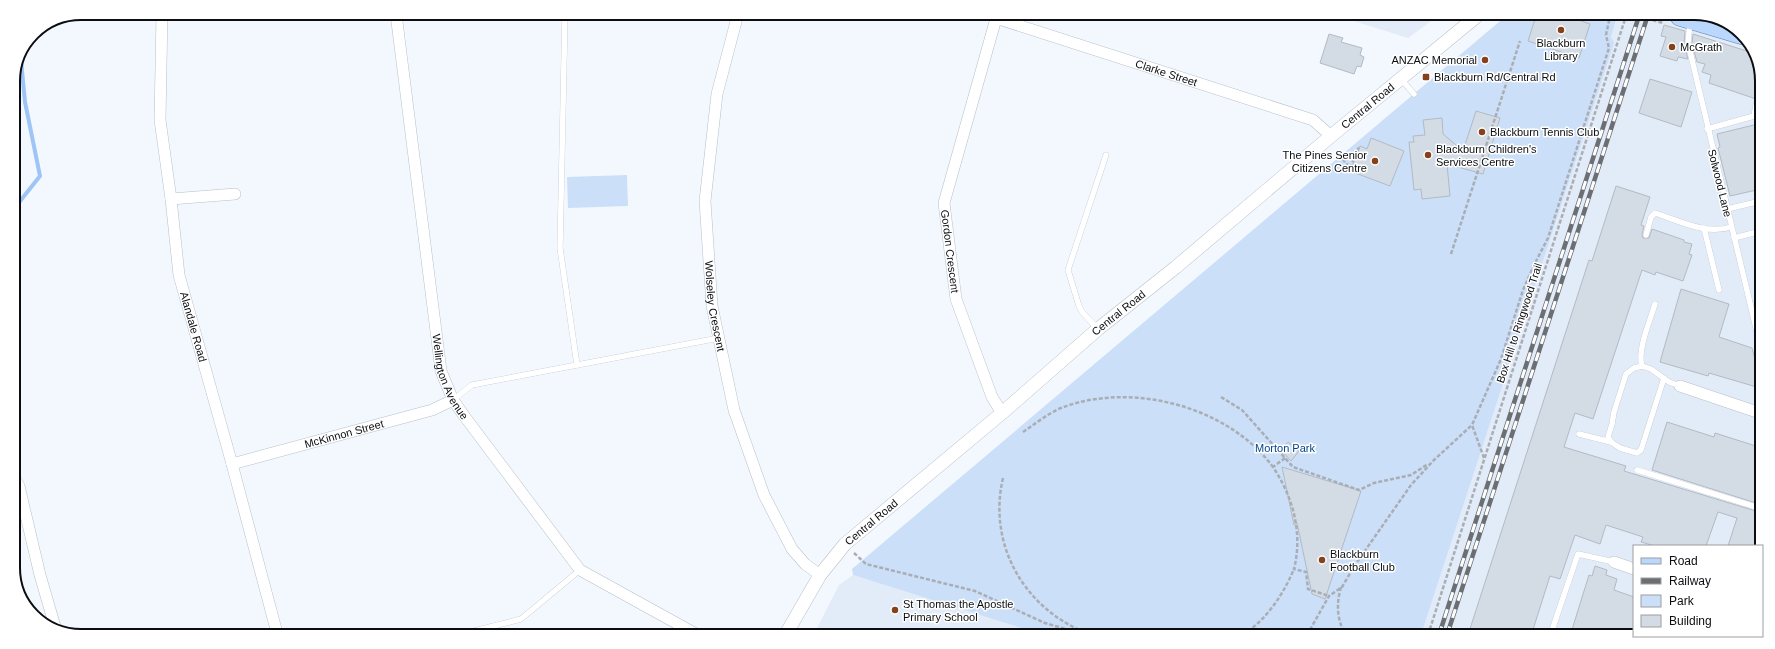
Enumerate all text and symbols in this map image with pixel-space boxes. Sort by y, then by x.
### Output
marker: Blackburn Library [1556,25,1566,35]
place label: Blackburn Library [1537,37,1585,62]
place label: McGrath [1680,41,1722,53]
marker: McGrath [1667,42,1677,52]
place label: ANZAC Memorial [1391,54,1477,66]
marker: ANZAC Memorial [1480,55,1490,65]
street label: Clarke Street [1134,57,1199,88]
place label: Blackburn Rd/Central Rd [1434,71,1556,83]
marker: Blackburn Rd/Central Rd [1421,72,1431,82]
street label: Central Road [1339,81,1397,131]
place label: Blackburn Tennis Club [1490,126,1599,138]
marker: Blackburn Tennis Club [1477,127,1487,137]
place label: Blackburn Children's Services Centre [1436,143,1537,168]
street label: Solwood Lane [1706,148,1734,218]
place label: The Pines Senior Citizens Centre [1283,149,1367,174]
marker: Blackburn Children's Services Centre [1423,150,1433,160]
marker: The Pines Senior Citizens Centre [1370,156,1380,166]
street label: Gordon Crescent [939,209,961,294]
street label: Wolseley Crescent [703,260,727,352]
street label: Box Hill to Ringwood Trail [1494,262,1544,384]
street label: Central Road [1089,288,1148,338]
street label: Alandale Road [178,290,209,363]
street label: Wellington Avenue [430,333,471,422]
street label: McKinnon Street [303,417,385,450]
park label: Morton Park [1255,442,1315,454]
street label: Central Road [842,497,900,548]
legend [1633,545,1763,637]
place label: Blackburn Football Club [1330,548,1395,573]
text: Road [1669,554,1698,568]
marker: Blackburn Football Club [1317,555,1327,565]
text: Railway [1669,574,1711,588]
text: Park [1669,594,1695,608]
place label: St Thomas the Apostle Primary School [903,598,1013,623]
marker: St Thomas the Apostle Primary School [890,605,900,615]
text: Building [1669,614,1712,628]

